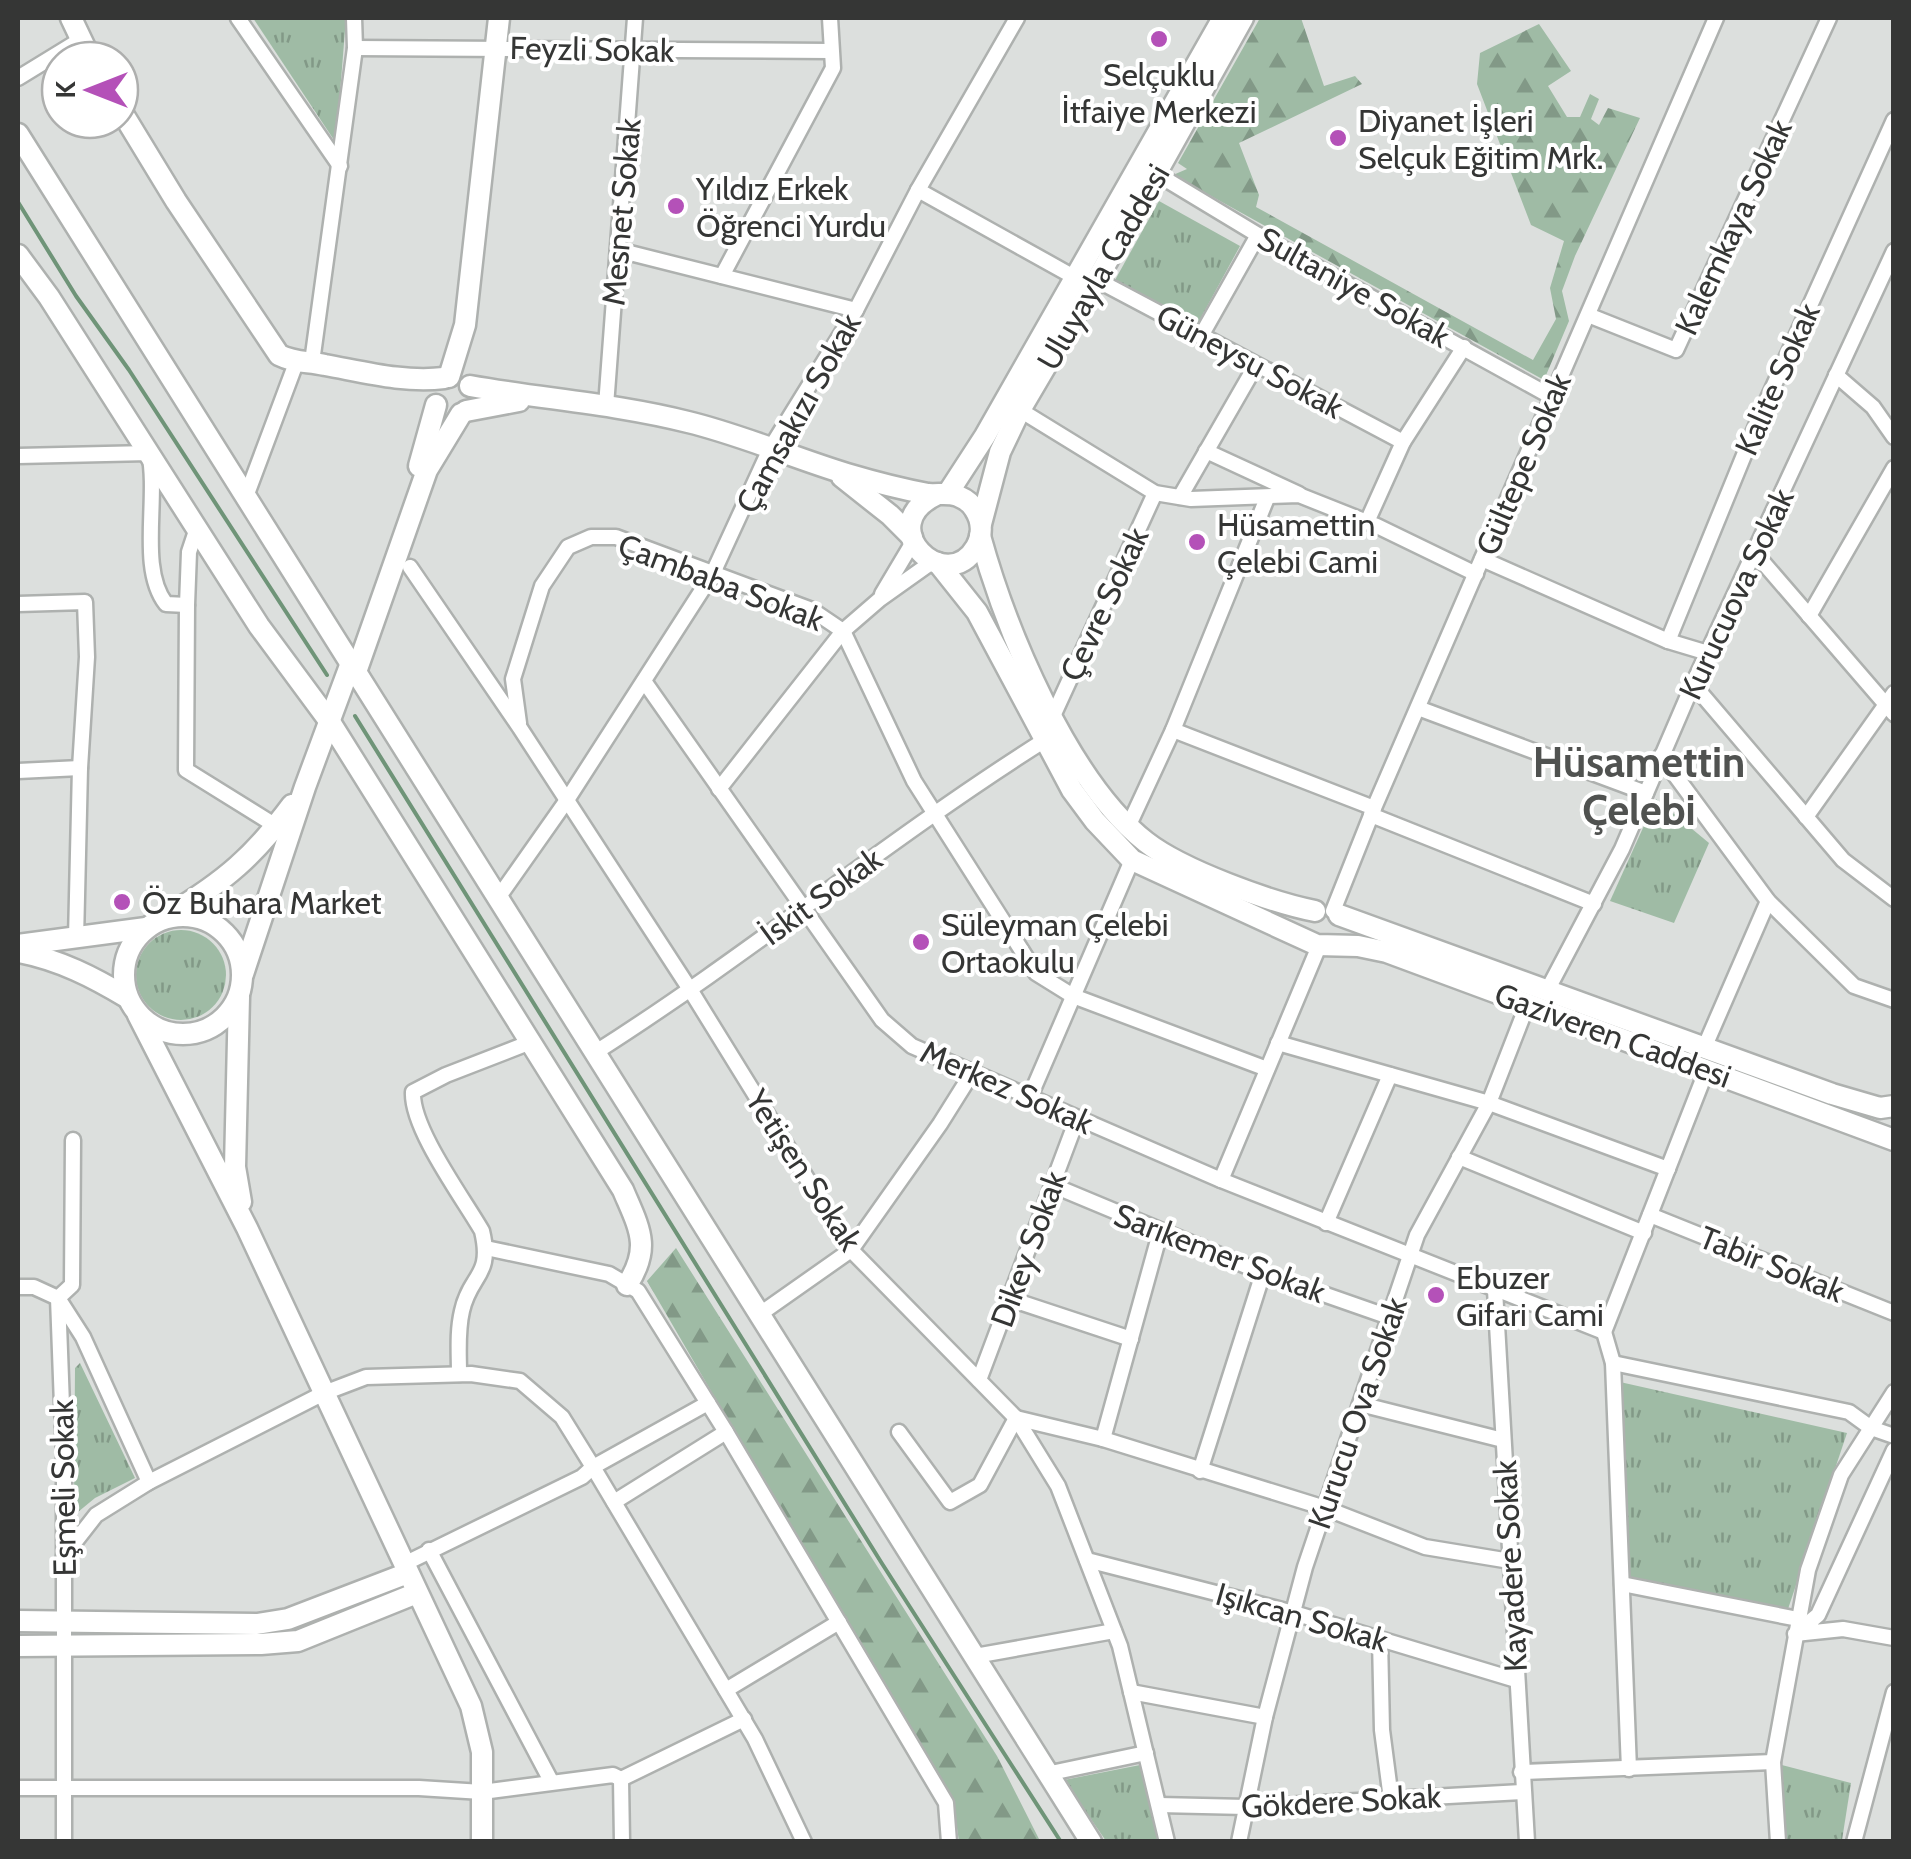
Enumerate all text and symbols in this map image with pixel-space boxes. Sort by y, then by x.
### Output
street label: Feyzli Sokak [509,28,675,70]
marker: Selçuklu İtfaiye Merkezi [1148,28,1170,50]
north arrow [40,40,140,140]
place label: Selçuklu İtfaiye Merkezi [1062,55,1256,131]
text: K [48,81,82,99]
place label: Diyanet İşleri Selçuk Eğitim Mrk. [1358,101,1603,177]
street label: Kalemkaya Sokak [1666,113,1800,341]
street label: Mesnet Sokak [593,116,649,307]
marker: Diyanet İşleri Selçuk Eğitim Mrk. [1327,127,1349,149]
street label: Uluyayla Caddesi [1028,157,1178,377]
place label: Yıldız Erkek Öğrenci Yurdu [695,169,886,245]
marker: Yıldız Erkek Öğrenci Yurdu [665,195,687,217]
street label: Sultaniye Sokak [1251,218,1457,356]
street label: Güneysu Sokak [1150,296,1350,427]
street label: Kalite Sokak [1726,296,1828,461]
street label: Çamsakızı Sokak [727,306,869,520]
street label: Gültepe Sokak [1467,366,1579,561]
street label: Kurucuova Sokak [1670,482,1802,706]
place label: Hüsamettin Çelebi Cami [1217,505,1378,581]
street label: Çevre Sokak [1052,521,1157,687]
street label: Çambaba Sokak [613,525,830,639]
marker: Hüsamettin Çelebi Cami [1186,531,1208,553]
district label: Hüsamettin Çelebi [1533,736,1745,836]
street label: İskit Sokak [753,838,890,953]
place label: Öz Buhara Market [142,883,382,922]
marker: Öz Buhara Market [111,891,133,913]
place label: Süleyman Çelebi Ortaokulu [941,905,1169,981]
marker: Süleyman Çelebi Ortaokulu [910,931,932,953]
street label: Gaziveren Caddesi [1489,974,1737,1096]
street label: Merkez Sokak [915,1032,1100,1143]
street label: Yetişen Sokak [737,1081,871,1258]
street label: Dikey Sokak [982,1165,1074,1332]
street label: Sarıkemer Sokak [1109,1195,1332,1311]
street label: Tabir Sokak [1694,1217,1851,1311]
place label: Ebuzer Gifari Cami [1456,1258,1604,1334]
marker: Ebuzer Gifari Cami [1425,1284,1447,1306]
street label: Kurucu Ova Sokak [1299,1291,1415,1534]
street label: Eşmeli Sokak [42,1398,84,1577]
street label: Kayadere Sokak [1485,1459,1535,1673]
street label: Işıkcan Sokak [1212,1574,1393,1660]
street label: Gökdere Sokak [1240,1776,1443,1826]

